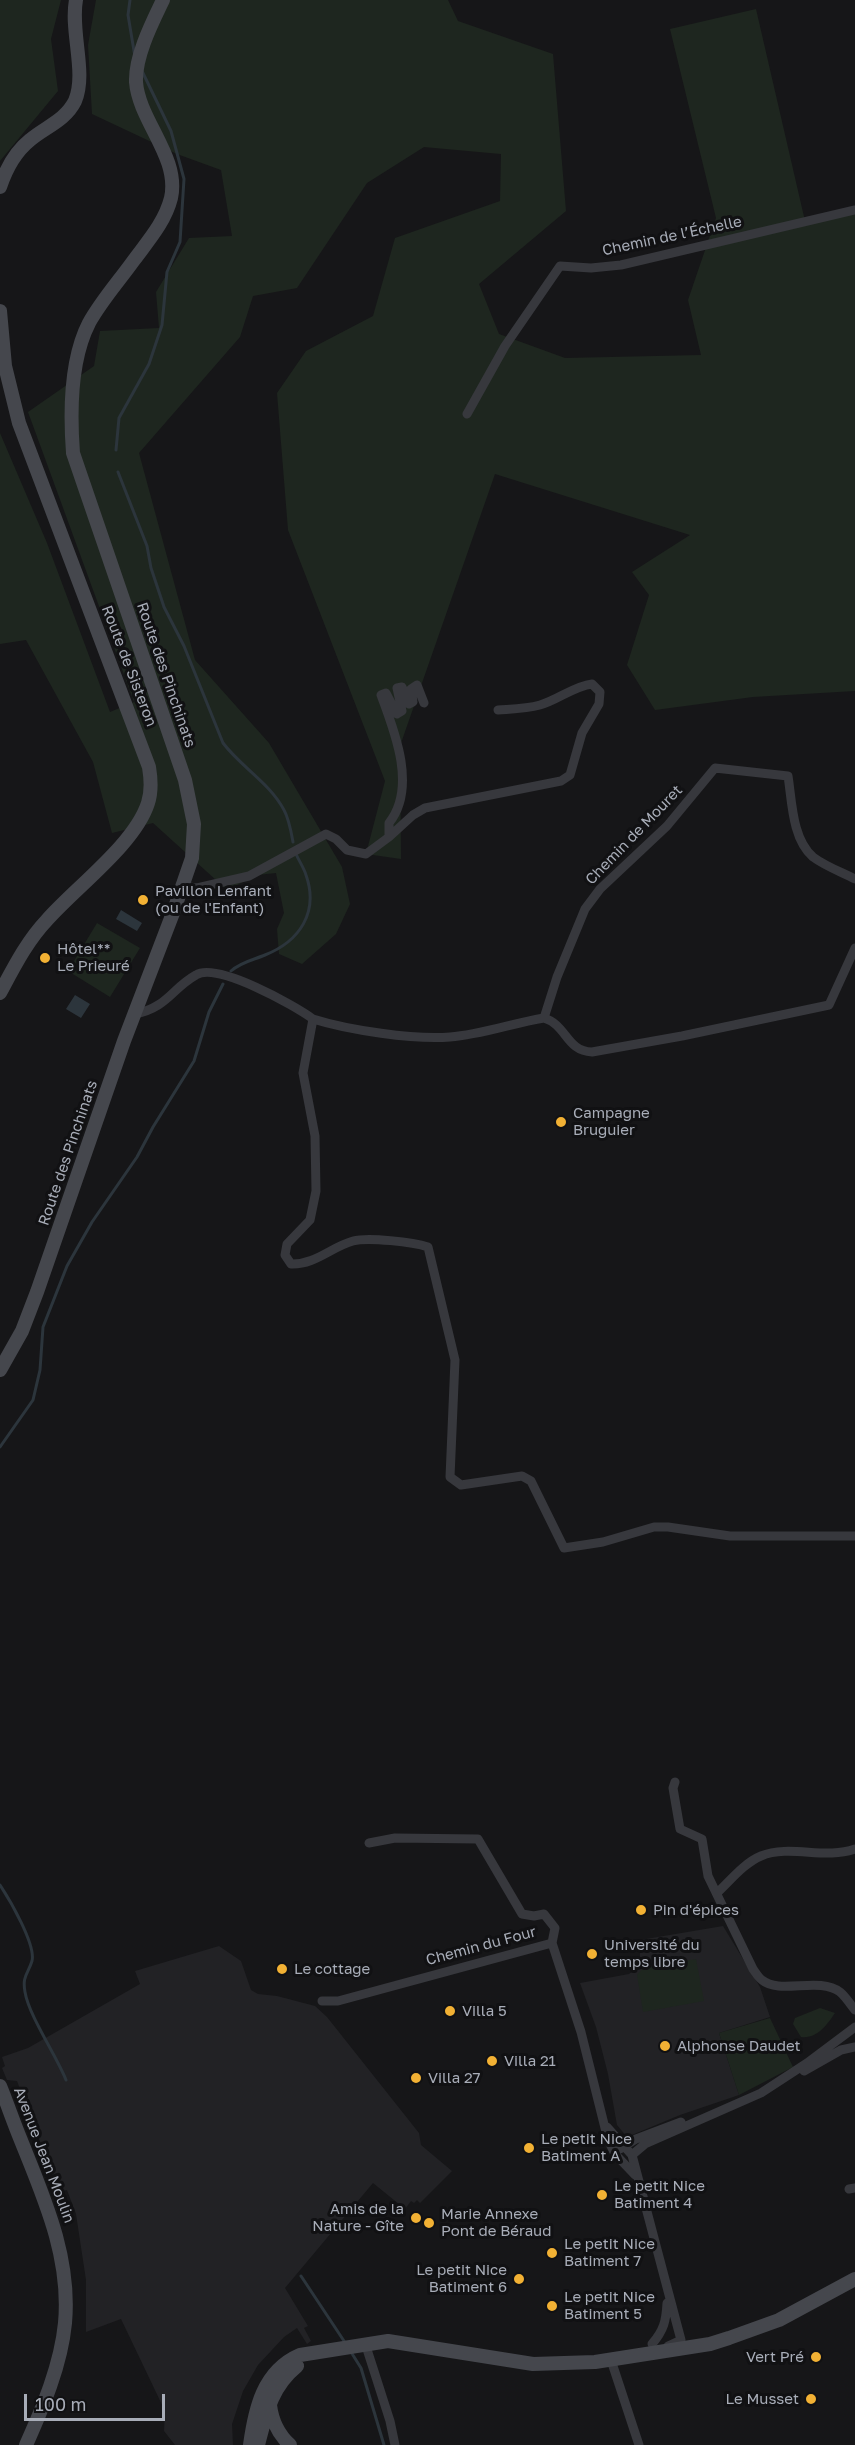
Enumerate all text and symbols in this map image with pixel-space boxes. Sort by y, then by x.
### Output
street label: Chemin de l’Échelle [601,212,743,260]
street label: Route des Pinchinats [133,600,199,750]
street label: Route de Sisteron [98,603,160,729]
street label: Chemin de Mouret [582,781,686,889]
place label: Pavillon Lenfant (ou de l'Enfant) [155,882,272,917]
marker: Pavillon Lenfant (ou de l'Enfant) [136,893,150,907]
place label: Hôtel** Le Prieuré [57,940,130,975]
marker: Hôtel** Le Prieuré [38,951,52,965]
street label: Route des Pinchinats [35,1078,101,1228]
place label: Campagne Bruguier [573,1104,650,1139]
marker: Campagne Bruguier [554,1115,568,1129]
place label: Pin d'épices [653,1901,739,1919]
marker: Pin d'épices [634,1903,648,1917]
street label: Chemin du Four [424,1923,538,1969]
place label: Université du temps libre [604,1936,700,1971]
marker: Université du temps libre [585,1947,599,1961]
place label: Le cottage [294,1960,370,1978]
marker: Le cottage [275,1962,289,1976]
place label: Villa 5 [462,2002,507,2020]
marker: Villa 5 [443,2004,457,2018]
place label: Alphonse Daudet [677,2037,801,2055]
marker: Alphonse Daudet [658,2039,672,2053]
place label: Villa 21 [504,2052,556,2070]
marker: Villa 21 [485,2054,499,2068]
place label: Villa 27 [428,2069,481,2087]
marker: Villa 27 [409,2071,423,2085]
street label: Avenue Jean Moulin [10,2084,78,2226]
place label: Le petit Nice Batiment A [541,2130,632,2165]
marker: Le petit Nice Batiment A [522,2141,536,2155]
place label: Le petit Nice Batiment 4 [614,2177,705,2212]
marker: Le petit Nice Batiment 4 [595,2188,609,2202]
place label: Amis de la Nature - Gîte [312,2200,404,2235]
place label: Marie Annexe Pont de Béraud [441,2205,551,2240]
marker: Amis de la Nature - Gîte [409,2211,423,2225]
marker: Marie Annexe Pont de Béraud [422,2216,436,2230]
place label: Le petit Nice Batiment 7 [564,2235,655,2270]
marker: Le petit Nice Batiment 7 [545,2246,559,2260]
place label: Le petit Nice Batiment 6 [416,2261,507,2296]
marker: Le petit Nice Batiment 6 [512,2272,526,2286]
place label: Le petit Nice Batiment 5 [564,2288,655,2323]
marker: Le petit Nice Batiment 5 [545,2299,559,2313]
place label: Vert Pré [746,2348,804,2366]
marker: Vert Pré [809,2350,823,2364]
scale bar [27,2382,168,2420]
place label: Le Musset [726,2390,799,2408]
marker: Le Musset [804,2392,818,2406]
text: 100 m [35,2393,86,2415]

